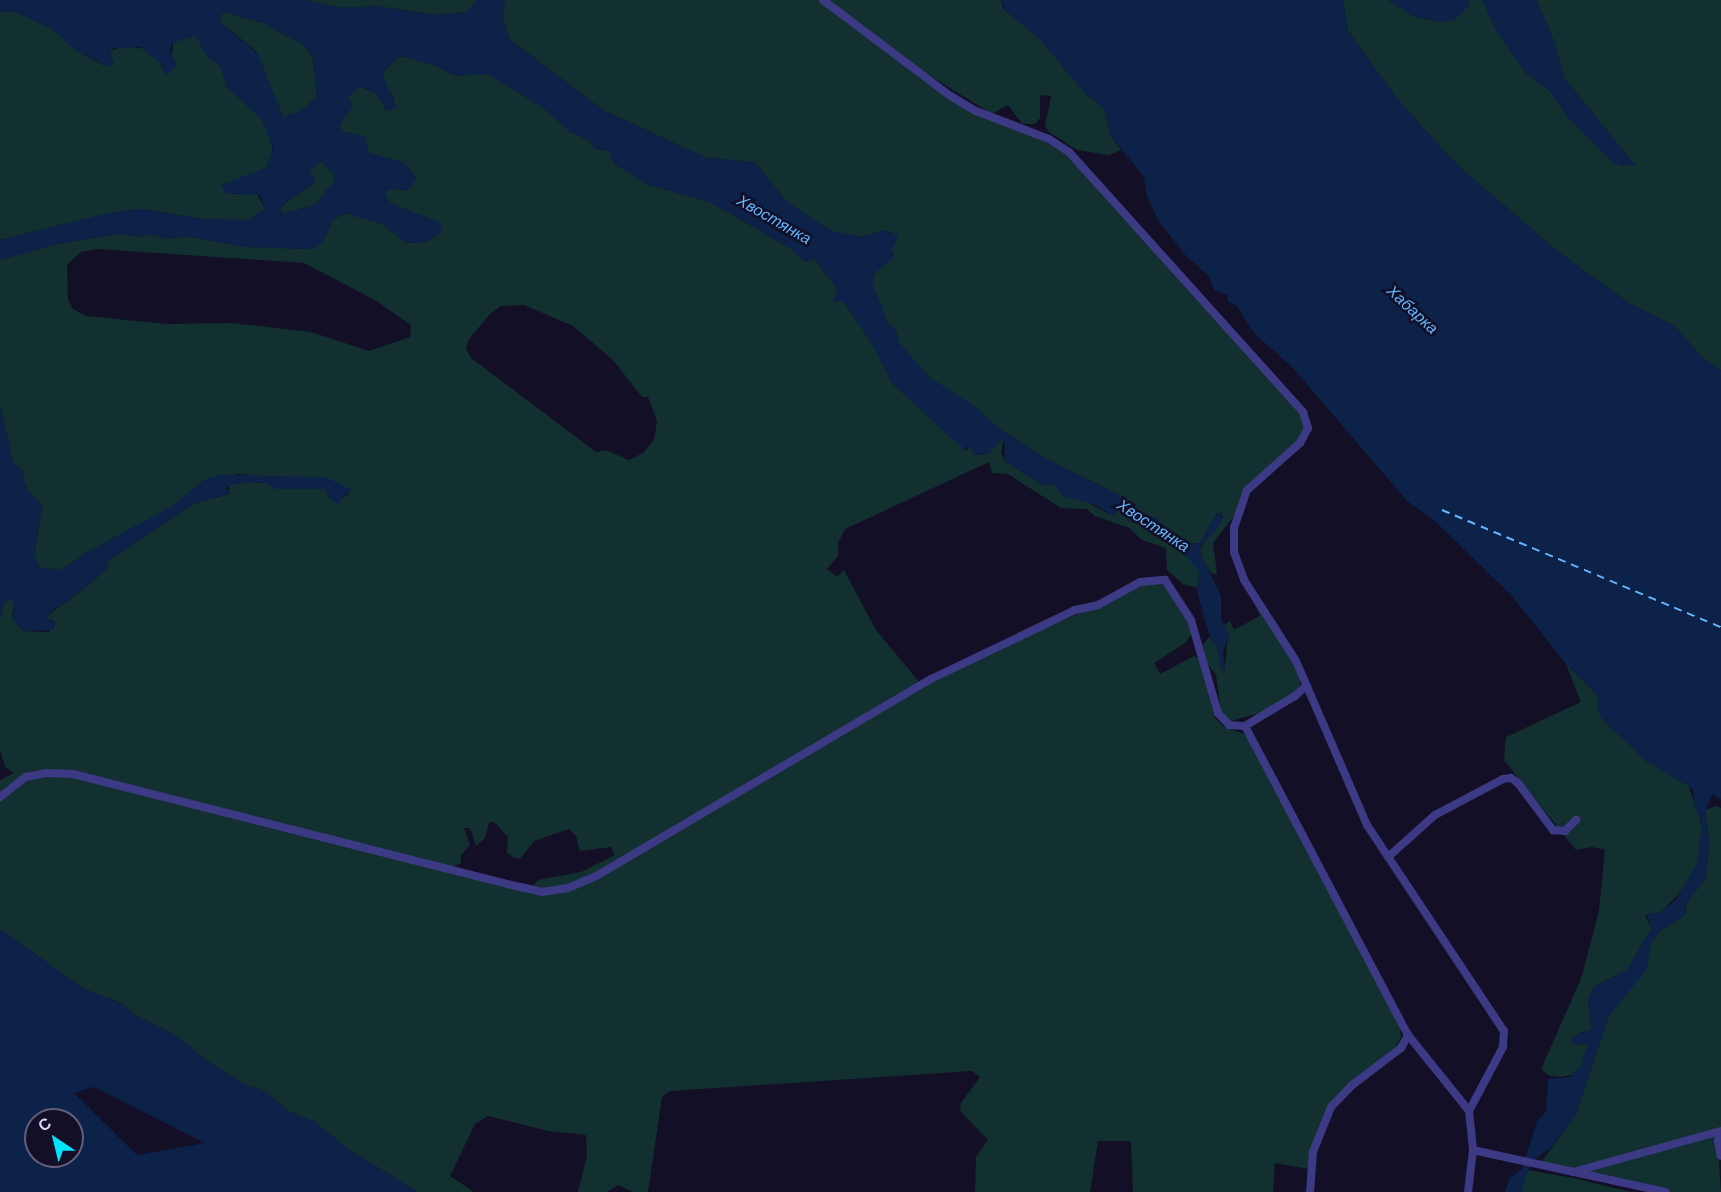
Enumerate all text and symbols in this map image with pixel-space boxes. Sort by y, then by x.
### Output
water label: Хвостянка [733,191,815,249]
water label: Хабарка [1382,282,1442,338]
water label: Хвостянка [1113,495,1193,557]
north arrow [24,1108,84,1168]
text: С [35,1114,54,1135]

